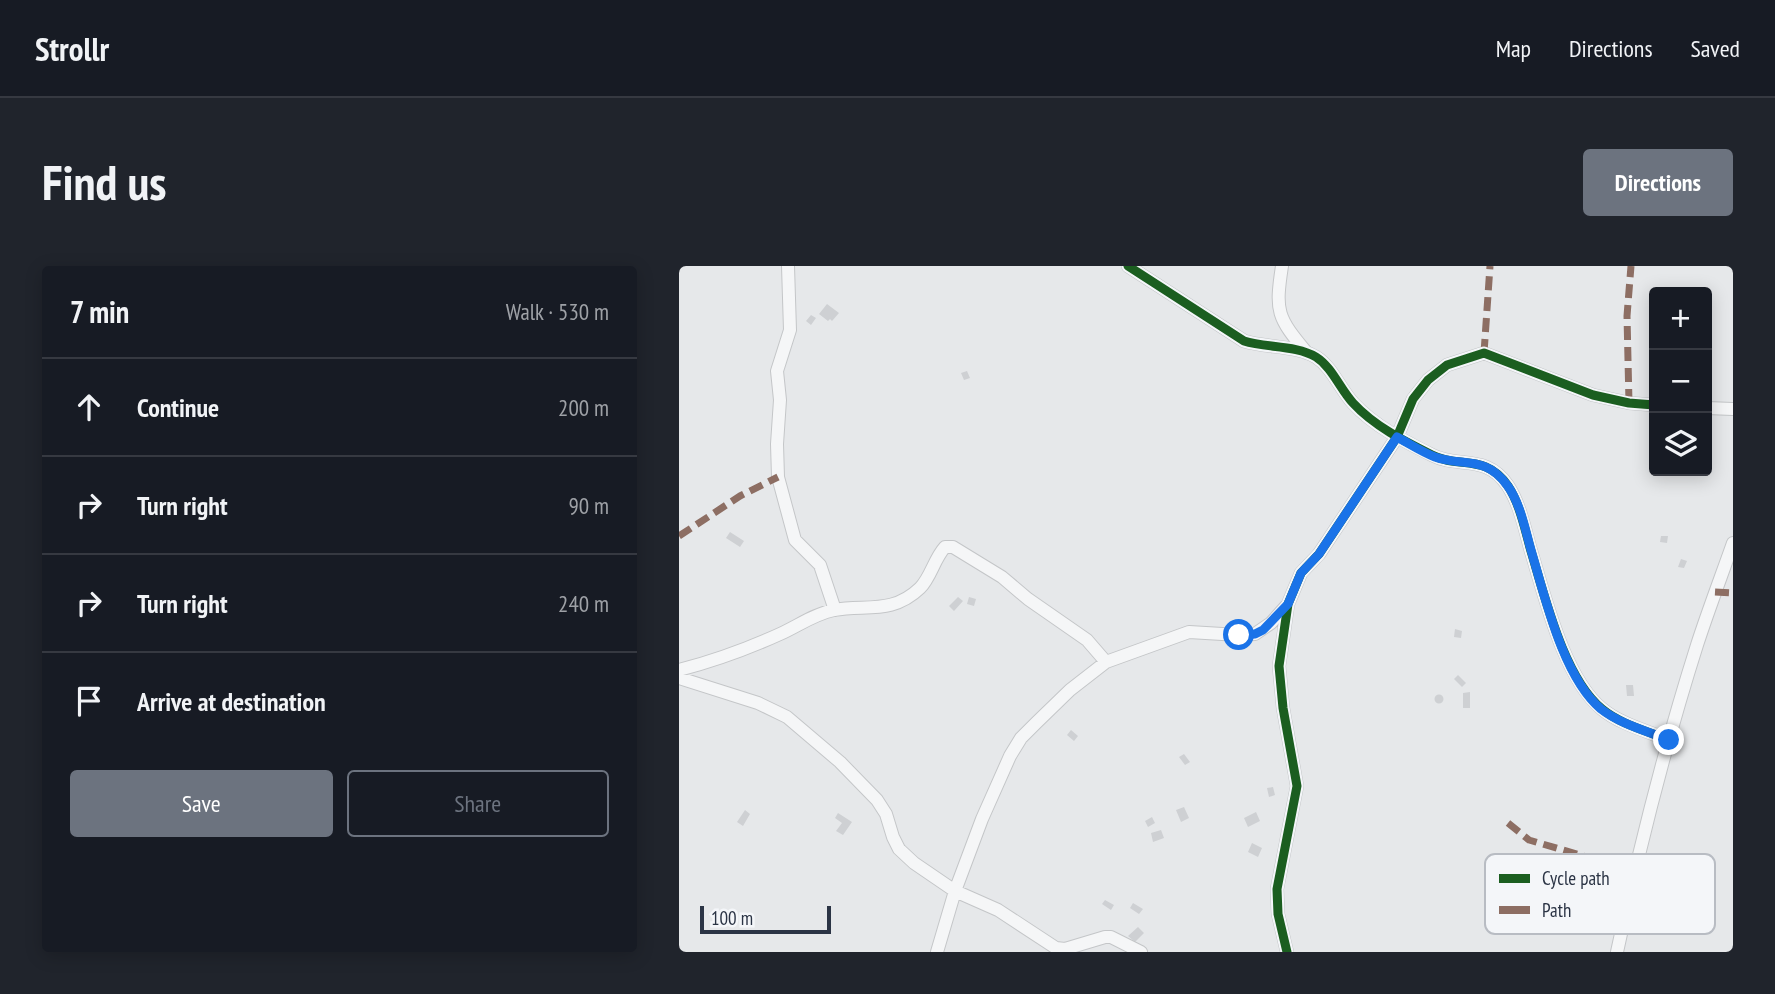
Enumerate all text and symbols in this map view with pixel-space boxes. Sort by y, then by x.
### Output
text: Strollr [35,27,109,70]
text: Map [1496,33,1531,64]
text: Directions [1569,33,1653,64]
text: Saved [1691,33,1740,64]
button: Directions [1583,149,1733,216]
text: Find us [42,150,166,214]
map controls [1649,287,1712,476]
button: + [1649,287,1712,350]
text: 7 min [70,292,129,331]
text: Walk · 530 m [506,297,609,326]
button: − [1649,350,1712,413]
icon: ahead [70,388,108,426]
text: Continue [137,391,219,424]
text: 200 m [558,393,609,422]
button: layers [1649,413,1712,476]
icon: right [70,486,108,524]
text: Turn right [137,489,228,522]
text: 90 m [568,491,609,520]
icon: right [70,584,108,622]
text: Turn right [137,587,228,620]
text: 240 m [558,589,609,618]
route start [1223,619,1254,650]
icon: arrive [70,682,108,720]
text: Arrive at destination [137,685,326,718]
route end [1653,724,1684,755]
button: Save [70,770,333,837]
button: Share [347,770,609,837]
legend [1485,854,1715,934]
text: Cycle path [1542,866,1610,890]
text: Path [1542,898,1571,922]
scale bar [700,903,831,935]
text: 100 m [711,906,753,930]

